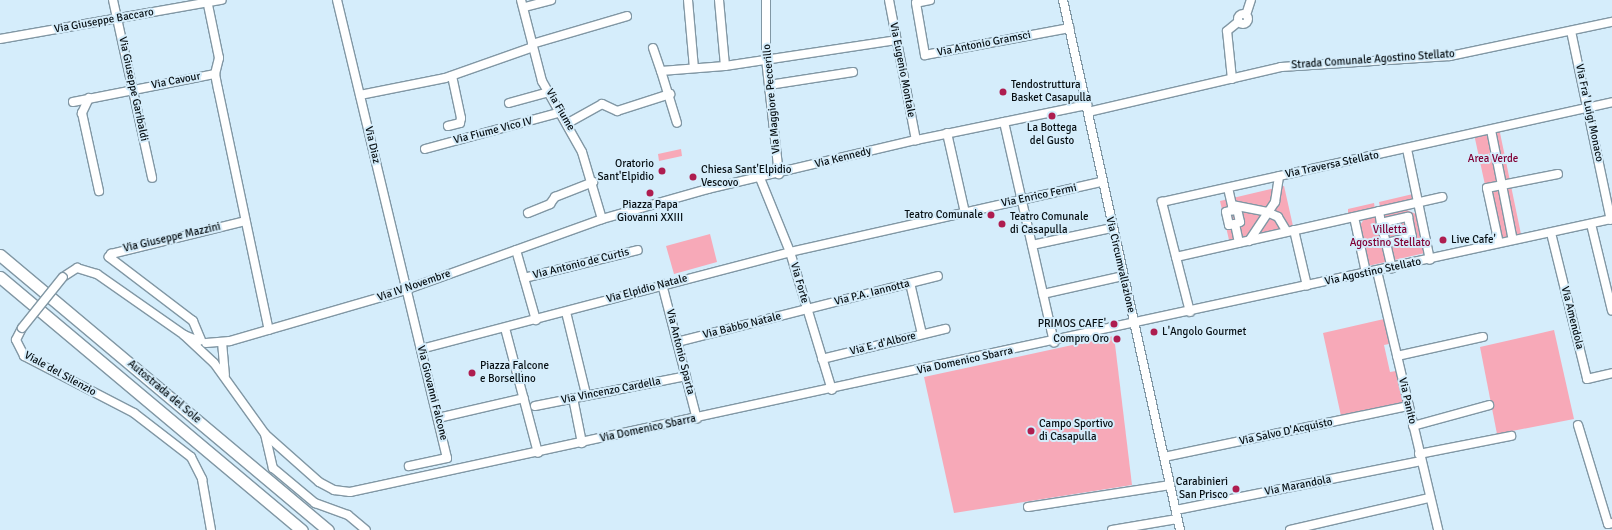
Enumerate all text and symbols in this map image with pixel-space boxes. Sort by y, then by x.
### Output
street label: Via Giuseppe Baccaro [53,6,155,36]
street label: Via Eugenio Montale [886,21,918,119]
street label: Via Antonio Gramsci [936,28,1032,60]
street label: Via Giuseppe Garibaldi [115,36,151,142]
street label: Via Maggiore Peccerillo [761,44,783,154]
street label: Strada Comunale Agostino Stellato [1291,48,1455,72]
street label: Via Fra' Luigi Monaco [1572,63,1606,163]
street label: Via Cavour [150,70,202,92]
place label: Tendostruttura Basket Casapulla [1011,79,1091,105]
street label: Via Fiume [543,87,577,133]
marker: Tendostruttura Basket Casapulla [998,87,1008,97]
marker: La Bottega del Gusto [1047,111,1057,121]
street label: Via Fiume Vico IV [452,115,534,147]
place label: La Bottega del Gusto [1027,122,1077,148]
street label: Via Diaz [361,125,383,165]
street label: Via Kennedy [813,145,873,171]
street label: Via Traversa Stellato [1284,149,1380,181]
park label: Area Verde [1468,152,1518,166]
place label: Oratorio Sant'Elpidio [597,158,654,184]
place label: Chiesa Sant'Elpidio Vescovo [701,164,791,190]
marker: Oratorio Sant'Elpidio [657,166,667,176]
marker: Chiesa Sant'Elpidio Vescovo [688,172,698,182]
street label: Via Enrico Fermi [1000,182,1078,210]
marker: Piazza Papa Giovanni XXIII [645,188,655,198]
place label: Piazza Papa Giovanni XXIII [617,199,683,225]
place label: Teatro Comunale [904,208,983,222]
marker: Teatro Comunale [986,210,996,220]
place label: Teatro Comunale di Casapulla [1010,211,1089,237]
street label: Via Circumvallazione [1103,216,1137,314]
marker: Teatro Comunale di Casapulla [997,219,1007,229]
street label: Via Giuseppe Mazzini [122,220,222,256]
park label: Villetta Agostino Stellato [1350,224,1430,250]
place label: Live Cafe' [1451,233,1496,247]
marker: Live Cafe' [1438,235,1448,245]
street label: Via Antonio de Curtis [531,246,631,282]
street label: Via Agostino Stellato [1324,255,1422,289]
street label: Via Forte [787,261,811,305]
street label: Via IV Novembre [376,267,452,305]
street label: Via Elpidio Natale [605,272,689,306]
street label: Via P.A. Iannotta [833,277,911,309]
street label: Via Amendola [1558,285,1586,351]
street label: Via Antonio Sparta [663,308,697,396]
street label: Via Babbo Natale [701,310,783,342]
place label: PRIMOS CAFE' [1038,317,1106,331]
marker: PRIMOS CAFE' [1109,319,1119,329]
place label: L'Angolo Gourmet [1162,325,1246,339]
marker: L'Angolo Gourmet [1149,327,1159,337]
street label: Via E. d'Albore [849,329,917,359]
place label: Compro Oro [1053,332,1109,346]
marker: Compro Oro [1112,334,1122,344]
street label: Via Giovanni Falcone [414,344,450,442]
street label: Via Domenico Sbarra [916,344,1014,378]
street label: Viale del Silenzio [22,349,98,399]
street label: Autostrada del Sole [125,358,203,426]
place label: Piazza Falcone e Borsellino [480,360,549,386]
marker: Piazza Falcone e Borsellino [467,368,477,378]
street label: Via Vincenzo Cardella [560,375,662,407]
street label: Via Panito [1395,376,1419,426]
street label: Via Domenico Sbarra [599,412,697,446]
street label: Via Salvo D'Acquisto [1238,416,1334,448]
place label: Campo Sportivo di Casapulla [1039,418,1113,444]
marker: Campo Sportivo di Casapulla [1026,426,1036,436]
street label: Via Marandola [1264,473,1332,499]
place label: Carabinieri San Prisco [1176,476,1228,502]
marker: Carabinieri San Prisco [1231,484,1241,494]

